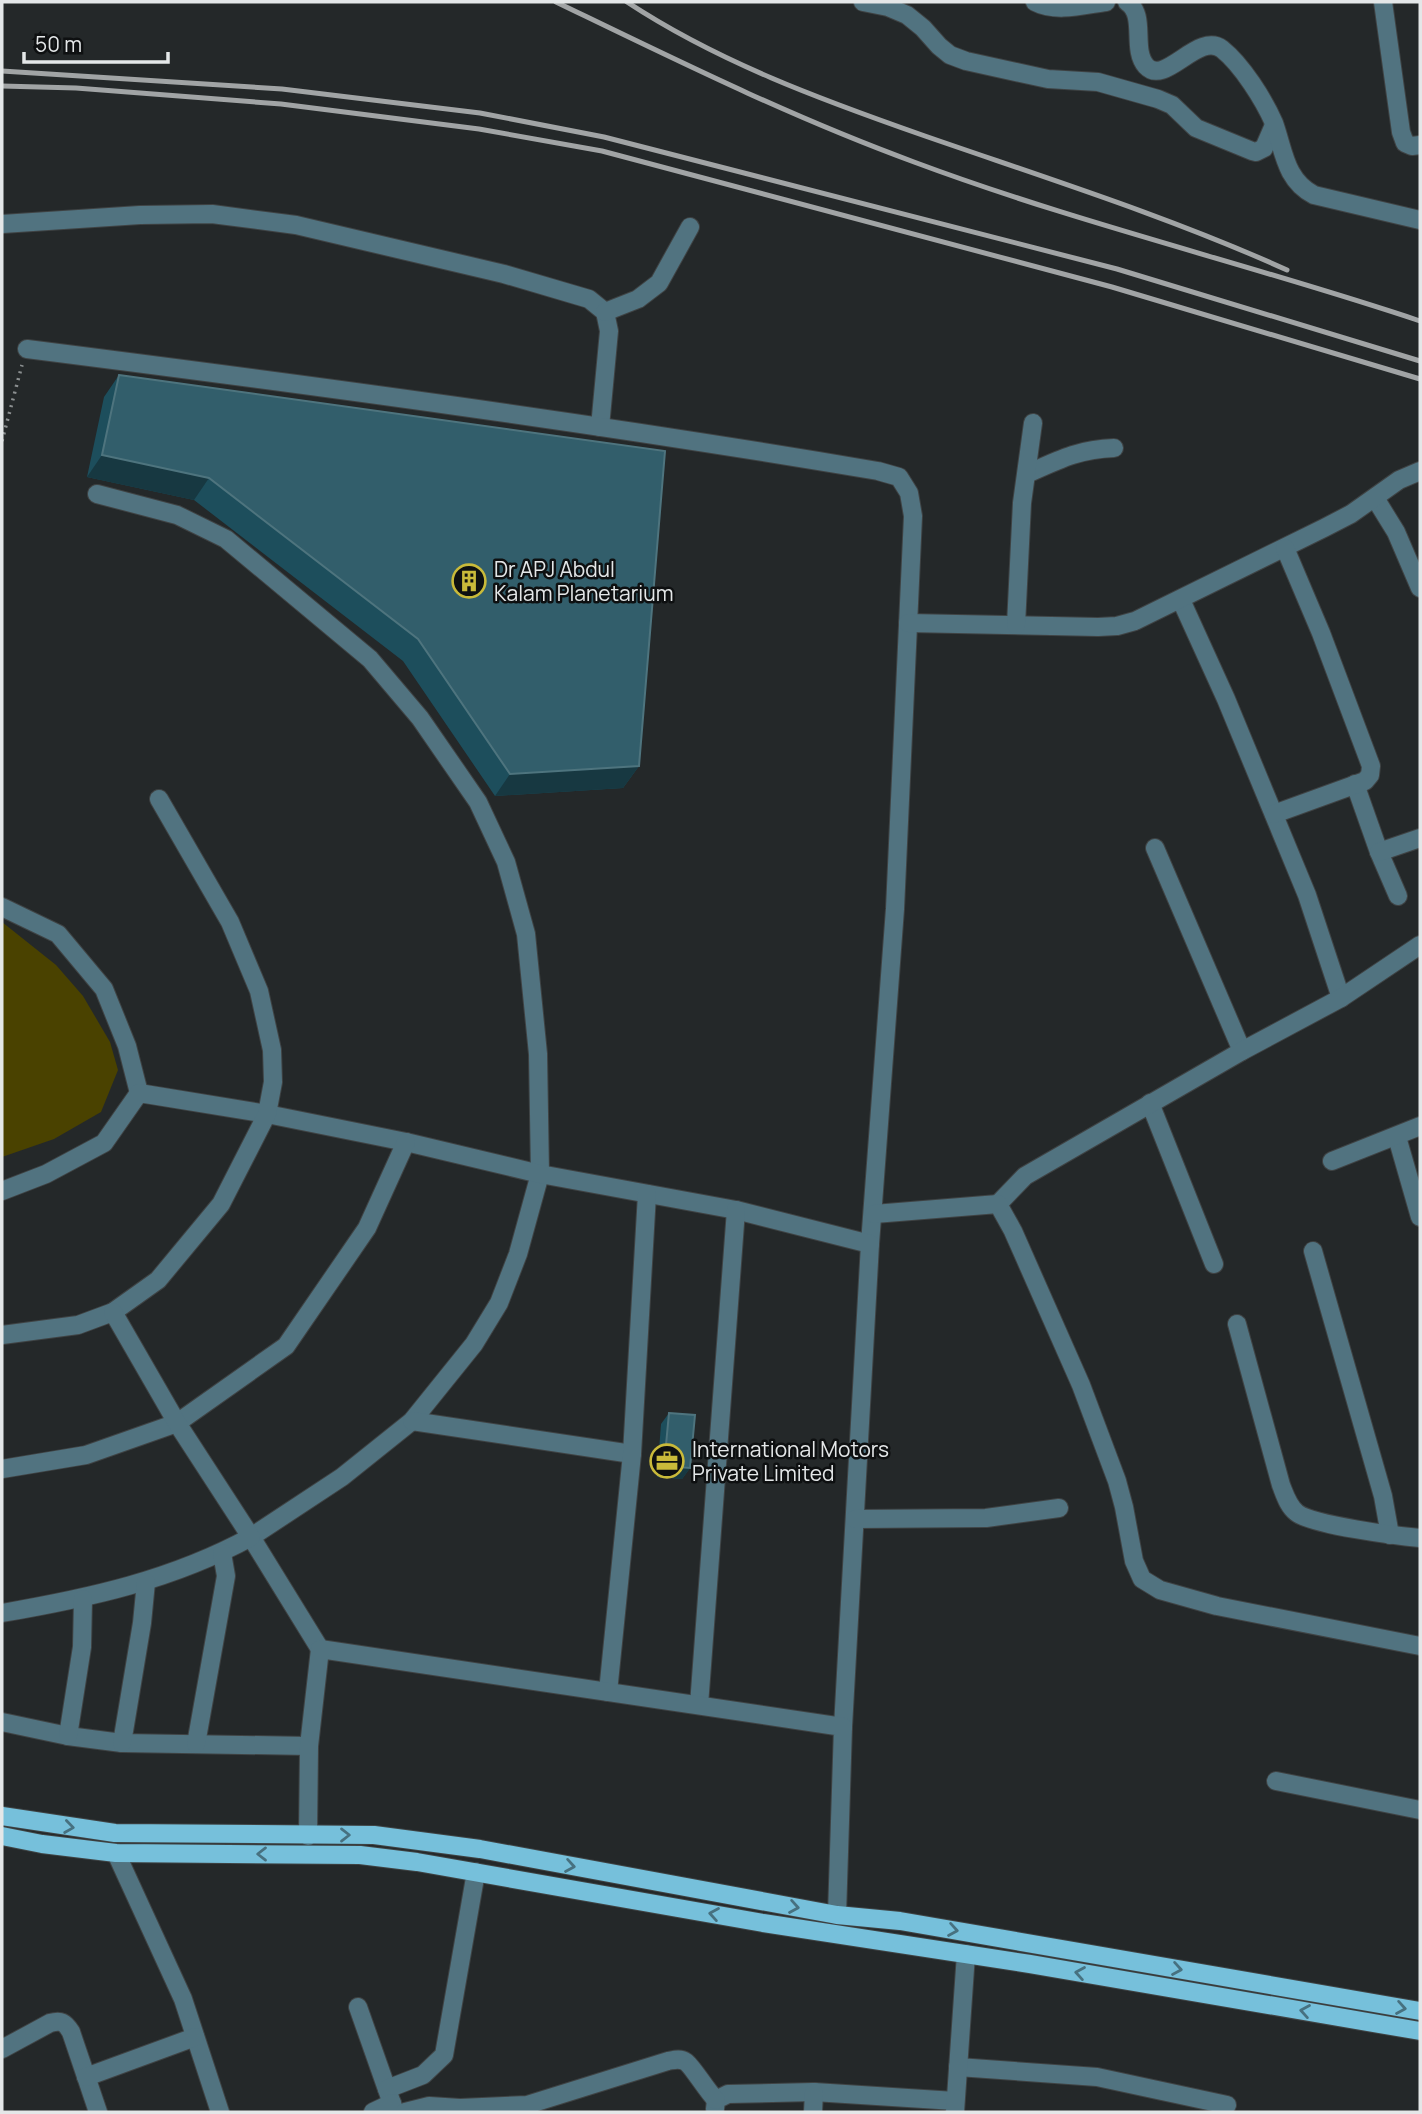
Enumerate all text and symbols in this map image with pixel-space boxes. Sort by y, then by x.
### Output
scale bar [24,21,168,65]
text: 50 m [35,30,82,58]
place label: Dr APJ Abdul Kalam Planetarium [494,555,673,607]
building icon: Dr APJ Abdul Kalam Planetarium [450,562,488,600]
place label: International Motors Private Limited [692,1435,889,1487]
office icon: International Motors Private Limited [648,1442,686,1480]
one-way arrow [63,1819,75,1834]
one-way arrow [340,1827,351,1843]
one-way arrow [256,1847,267,1862]
one-way arrow [564,1858,576,1873]
one-way arrow [788,1899,800,1914]
one-way arrow [708,1908,720,1923]
one-way arrow [947,1922,959,1937]
one-way arrow [1171,1961,1183,1976]
one-way arrow [1074,1966,1086,1981]
one-way arrow [1395,2000,1407,2015]
one-way arrow [1299,2004,1311,2019]

